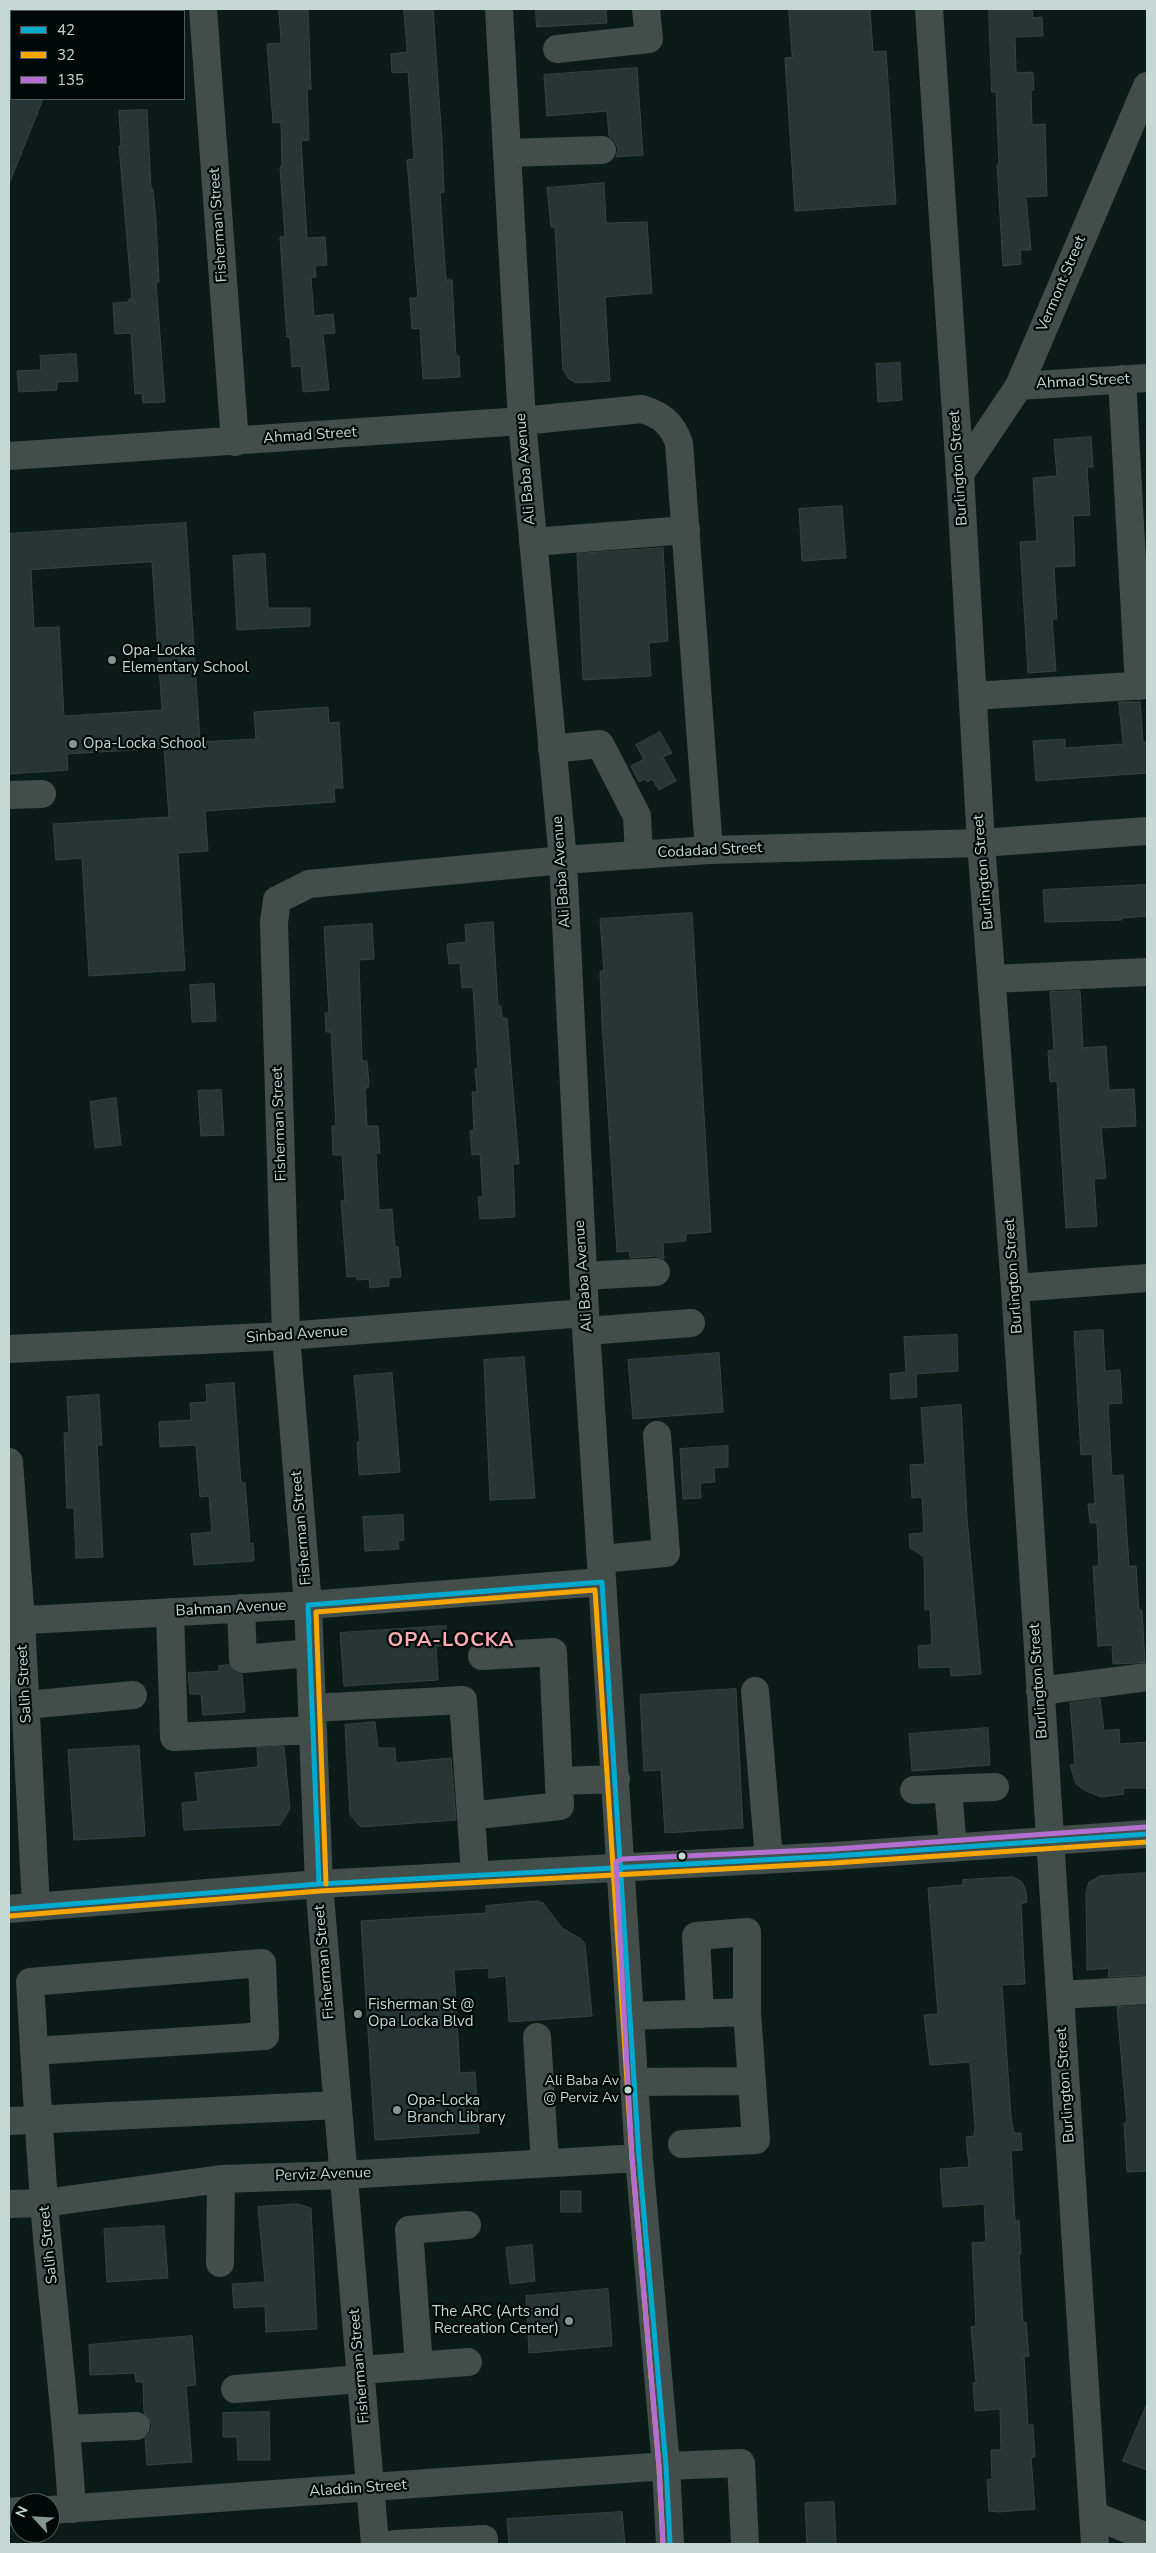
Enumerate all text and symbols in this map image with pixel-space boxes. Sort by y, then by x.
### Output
legend [10,10,185,100]
text: 42 [57,20,75,40]
text: 32 [57,45,75,65]
text: 135 [57,70,84,90]
street label: Fisherman Street [206,167,232,283]
street label: Vermont Street [1034,233,1090,335]
street label: Ahmad Street [1036,371,1130,393]
street label: Burlington Street [946,410,972,526]
street label: Ali Baba Avenue [512,412,540,526]
street label: Ahmad Street [263,424,357,448]
place label: Opa-Locka Elementary School [122,642,249,677]
marker: Opa-Locka Elementary School [106,654,118,666]
place label: Opa-Locka School [83,735,206,753]
marker: Opa-Locka School [67,738,79,750]
street label: Burlington Street [970,813,998,931]
street label: Ali Baba Avenue [549,815,575,929]
street label: Codadad Street [657,839,763,863]
street label: Fisherman Street [269,1066,291,1182]
street label: Burlington Street [1001,1218,1027,1334]
street label: Ali Baba Avenue [571,1219,597,1333]
street label: Sinbad Avenue [246,1322,348,1348]
street label: Fisherman Street [288,1470,316,1586]
street label: Bahman Avenue [175,1597,287,1621]
street label: Burlington Street [1026,1623,1052,1739]
district label: OPA-LOCKA [386,1629,516,1653]
street label: Salih Street [14,1644,36,1724]
unlabelled marker [677,1851,687,1861]
street label: Fisherman Street [311,1904,339,2020]
place label: Fisherman St @ Opa Locka Blvd [368,1996,474,2031]
marker: Fisherman St @ Opa Locka Blvd [352,2008,364,2020]
street label: Burlington Street [1053,2027,1079,2143]
place label: Ali Baba Av @ Perviz Av [543,2074,619,2106]
marker: Ali Baba Av @ Perviz Av [623,2085,633,2095]
place label: Opa-Locka Branch Library [407,2092,505,2127]
marker: Opa-Locka Branch Library [391,2104,403,2116]
street label: Perviz Avenue [275,2164,371,2186]
street label: Salih Street [36,2205,62,2285]
place label: The ARC (Arts and Recreation Center) [432,2303,559,2338]
street label: Fisherman Street [346,2308,374,2424]
marker: The ARC (Arts and Recreation Center) [563,2315,575,2327]
street label: Aladdin Street [309,2477,407,2501]
north arrow [10,2493,60,2543]
text: N [11,2503,33,2521]

